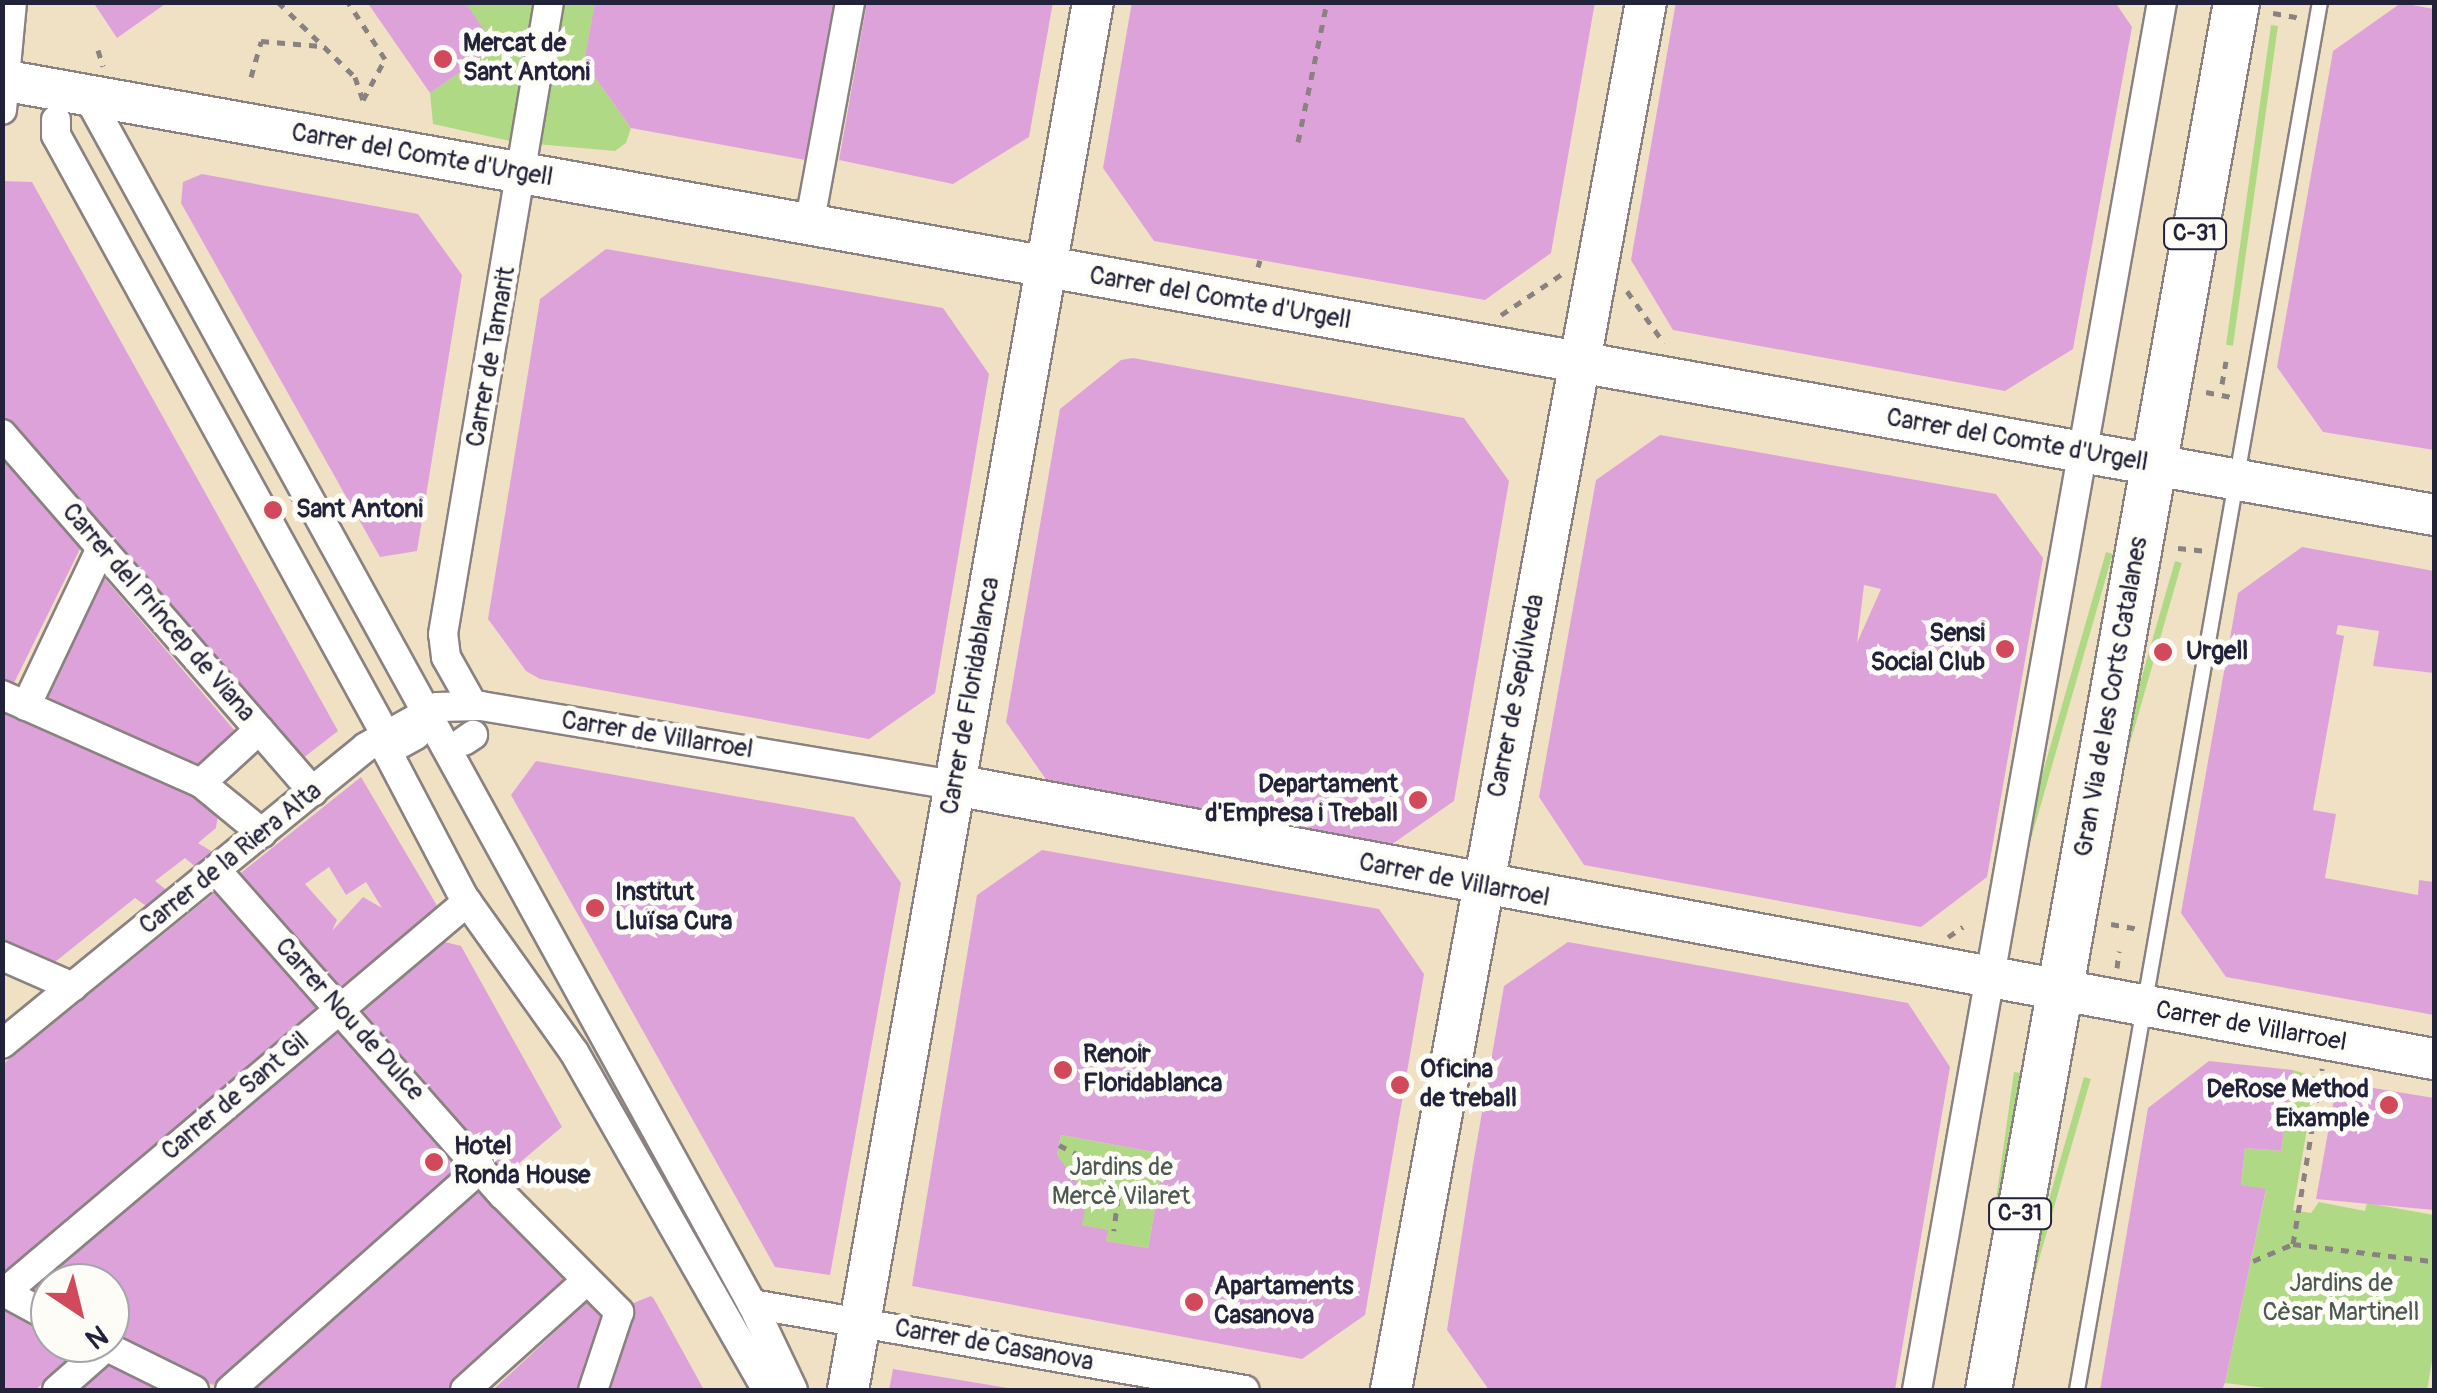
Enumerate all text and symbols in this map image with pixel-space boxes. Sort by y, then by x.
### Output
place label: Mercat de Sant Antoni [463,30,590,89]
marker: Mercat de Sant Antoni [432,48,454,70]
street label: Carrer del Comte d'Urgell [289,118,555,194]
road number: C-31 [2162,217,2228,251]
street label: Carrer del Comte d'Urgell [1087,261,1353,337]
street label: Carrer de Tamarit [461,264,523,450]
street label: Carrer del Comte d'Urgell [1884,403,2150,479]
place label: Sant Antoni [296,495,423,525]
marker: Sant Antoni [260,497,286,523]
street label: Carrer del Príncep de Viana [55,498,261,728]
street label: Gran Via de les Corts Catalanes [2069,535,2155,859]
street label: Carrer de Floridablanca [935,575,1007,817]
street label: Carrer de Sepúlveda [1483,592,1551,800]
place label: Sensi Social Club [1871,620,1985,679]
place label: Urgell [2186,637,2248,667]
marker: Sensi Social Club [1994,638,2016,660]
marker: Urgell [2150,639,2176,665]
street label: Carrer de Villarroel [559,706,755,766]
place label: Departament d'Empresa i Treball [1205,771,1398,830]
street label: Carrer de la Riera Alta [134,776,328,942]
marker: Departament d'Empresa i Treball [1407,789,1429,811]
street label: Carrer de Villarroel [1356,848,1552,914]
place label: Institut Lluïsa Cura [615,879,732,938]
marker: Institut Lluïsa Cura [584,897,606,919]
street label: Carrer Nou de Dulce [268,933,430,1107]
street label: Carrer de Villarroel [2153,995,2349,1059]
street label: Carrer de Sant Gil [156,1027,316,1167]
place label: Renoir Floridablanca [1083,1041,1222,1100]
place label: Oficina de treball [1420,1056,1517,1115]
marker: Renoir Floridablanca [1052,1059,1074,1081]
marker: Oficina de treball [1389,1074,1411,1096]
place label: DeRose Method Eixample [2206,1076,2369,1135]
marker: DeRose Method Eixample [2378,1094,2400,1116]
place label: Hotel Ronda House [454,1133,590,1192]
marker: Hotel Ronda House [423,1151,445,1173]
park label: Jardins de Mercè Vilaret [1052,1154,1190,1213]
road number: C-31 [1988,1197,2052,1231]
north arrow [30,1263,130,1363]
park label: Jardins de Cèsar Martinell [2262,1270,2420,1329]
place label: Apartaments Casanova [1214,1273,1353,1332]
marker: Apartaments Casanova [1183,1291,1205,1313]
street label: Carrer de Casanova [892,1314,1096,1378]
text: N [79,1317,114,1356]

